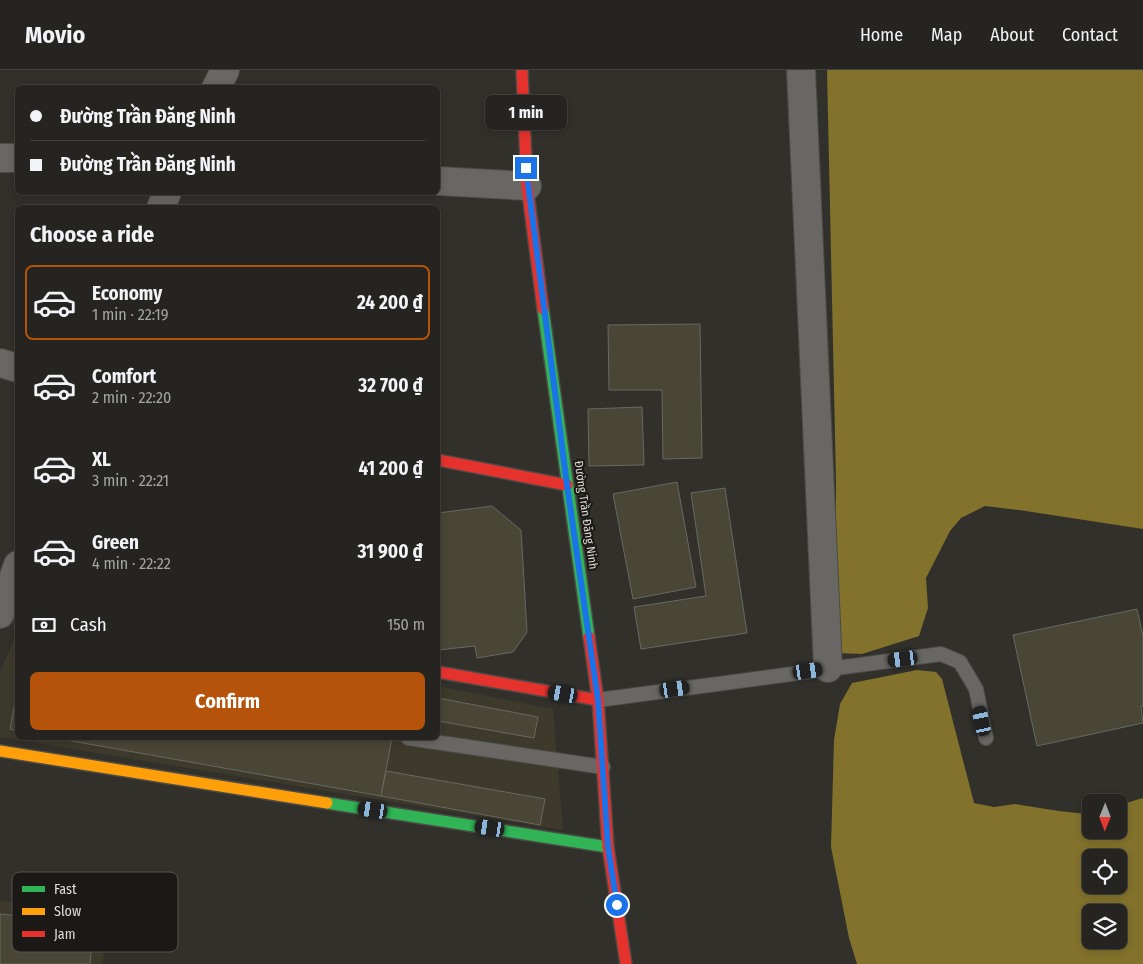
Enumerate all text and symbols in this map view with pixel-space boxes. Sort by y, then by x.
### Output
text: Movio [25,21,85,49]
text: Home [860,24,903,46]
text: Map [931,24,962,46]
text: About [990,24,1034,46]
text: Contact [1062,24,1118,46]
callout: 1 min [485,96,567,131]
text: 1 min [509,103,543,122]
text: Đường Trần Đăng Ninh [60,105,236,128]
text: Đường Trần Đăng Ninh [60,153,236,176]
route end [515,157,537,179]
text: Choose a ride [30,221,154,248]
icon: car [32,280,77,325]
text: Economy [92,282,162,305]
text: 24 200 ₫ [357,291,423,314]
text: 1 min · 22:19 [92,305,169,324]
icon: car [32,363,77,408]
text: Comfort [92,365,156,388]
text: 32 700 ₫ [358,374,423,397]
text: 2 min · 22:20 [92,388,171,407]
icon: car [32,446,77,491]
text: XL [92,448,111,471]
text: 41 200 ₫ [359,457,423,480]
street label: Đường Trần Đăng Ninh [571,460,602,570]
text: 3 min · 22:21 [92,471,169,490]
icon: car [32,529,77,574]
text: Green [92,531,139,554]
text: 31 900 ₫ [357,540,423,563]
text: 4 min · 22:22 [92,554,171,573]
icon: cash [30,611,58,639]
text: Cash [70,613,107,636]
text: 150 m [387,615,425,634]
car [887,650,918,668]
car [792,661,823,681]
button: Confirm [30,672,425,730]
car [659,679,690,699]
car [546,684,579,704]
car [971,705,992,737]
north arrow [1082,794,1128,839]
map controls [1082,794,1127,949]
car [357,800,388,820]
car [474,818,505,838]
button: locate [1082,849,1127,894]
legend [12,872,178,952]
text: Fast [54,881,77,898]
route start [606,894,628,916]
text: Slow [54,903,81,920]
button: layers [1082,904,1127,949]
text: Jam [54,926,75,943]

